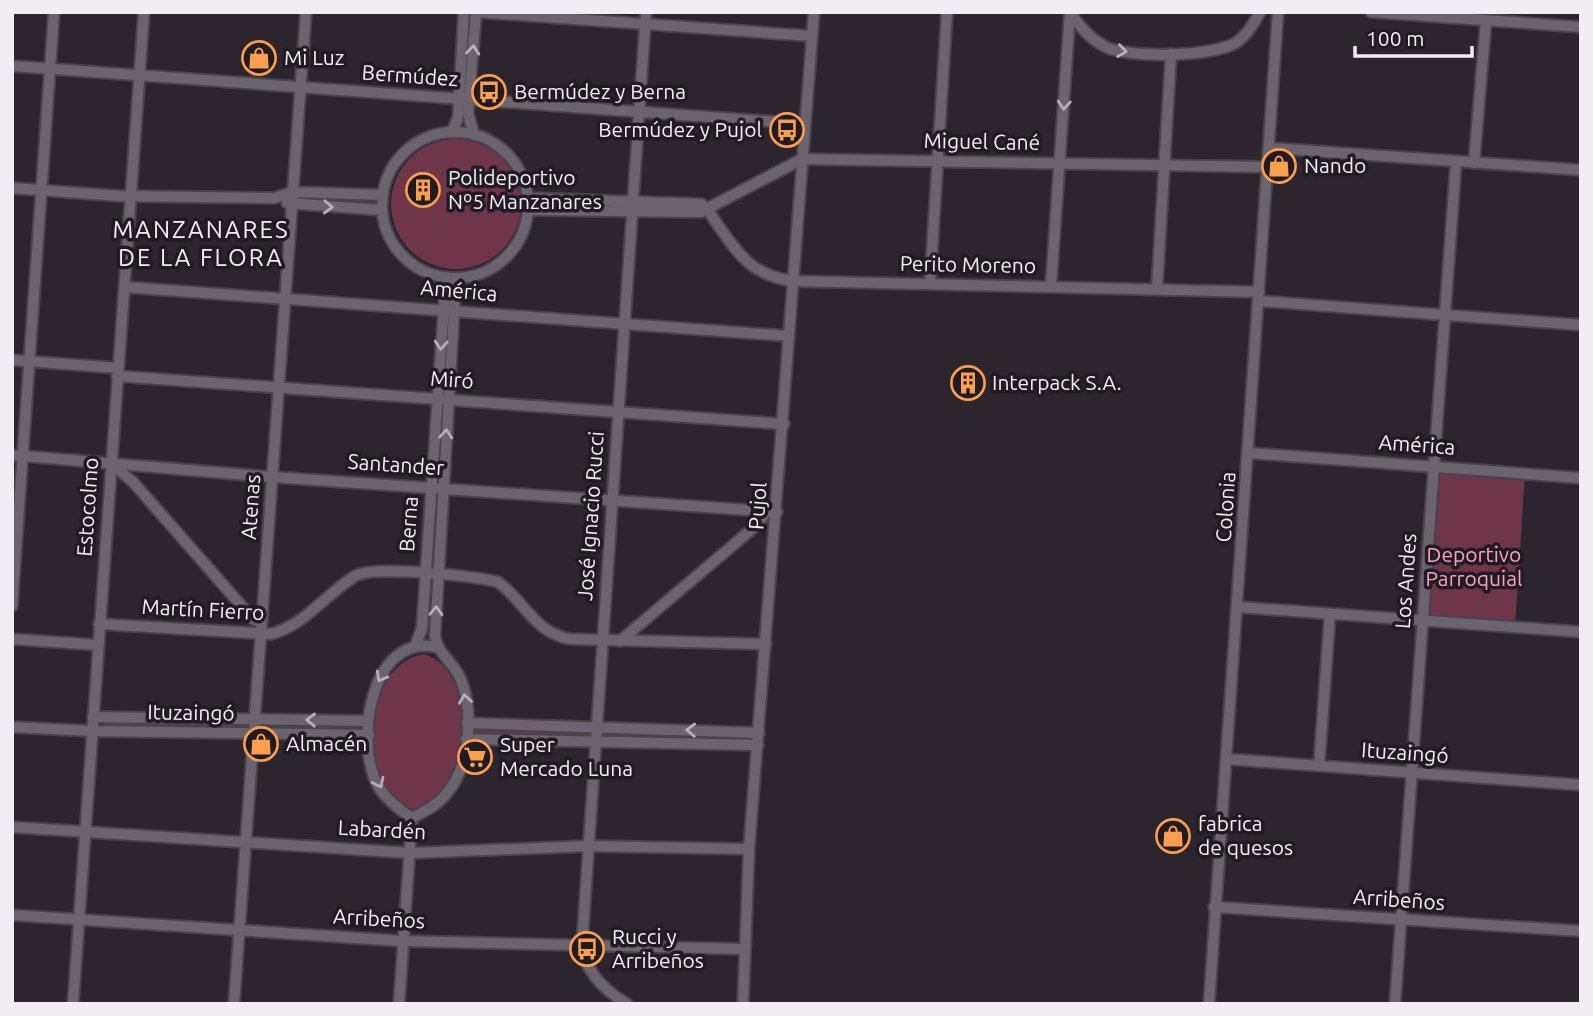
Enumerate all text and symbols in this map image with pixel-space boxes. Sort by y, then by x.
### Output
scale bar [1355,14,1472,58]
text: 100 m [1366,26,1424,50]
shop icon: Mi Luz [240,39,278,77]
one-way arrow [1116,43,1128,58]
one-way arrow [465,44,480,55]
place label: Mi Luz [284,45,345,69]
street label: Bermúdez [361,60,459,90]
bus stop icon: Bermúdez y Berna [470,73,508,111]
place label: Bermúdez y Berna [514,79,686,103]
one-way arrow [1056,100,1071,111]
bus stop icon: Bermúdez y Pujol [768,111,806,149]
place label: Bermúdez y Pujol [598,117,762,141]
street label: Miguel Cané [924,128,1041,154]
shop icon: Nando [1260,147,1298,185]
place label: Nando [1304,153,1366,177]
place label: Polideportivo Nº5 Manzanares [448,165,602,213]
building icon: Polideportivo Nº5 Manzanares [404,171,442,209]
one-way arrow [323,199,334,214]
district label: MANZANARES DE LA FLORA [113,216,289,271]
street label: Perito Moreno [900,251,1036,277]
street label: América [420,275,498,305]
one-way arrow [434,340,449,351]
building icon: Interpack S.A. [949,364,987,402]
street label: Miró [429,366,475,392]
place label: Interpack S.A. [992,370,1122,394]
one-way arrow [438,428,453,439]
street label: América [1378,429,1456,459]
street label: José Ignacio Rucci [572,430,608,602]
street label: Santander [347,449,445,479]
street label: Estocolmo [72,457,102,557]
street label: Colonia [1211,471,1239,543]
street label: Atenas [236,473,264,540]
street label: Pujol [743,481,771,530]
street label: Berna [394,495,422,553]
street label: Los Andes [1390,532,1420,629]
park label: Deportivo Parroquial [1425,542,1523,590]
street label: Martín Fierro [141,594,265,624]
one-way arrow [428,605,443,616]
one-way arrow [376,669,389,682]
one-way arrow [458,693,473,705]
street label: Ituzaingó [147,699,235,725]
one-way arrow [306,712,316,728]
one-way arrow [685,723,696,738]
shop icon: Almacén [242,725,280,763]
place label: Almacén [286,731,367,755]
place label: Super Mercado Luna [500,732,633,780]
street label: Ituzaingó [1361,737,1450,767]
supermarket icon: Super Mercado Luna [456,738,494,776]
one-way arrow [370,776,384,788]
place label: fabrica de quesos [1198,811,1293,859]
street label: Labardén [337,815,427,843]
shop icon: fabrica de quesos [1154,817,1192,855]
street label: Arribeños [1352,884,1446,914]
street label: Arribeños [333,904,426,932]
place label: Rucci y Arribeños [612,924,704,972]
bus stop icon: Rucci y Arribeños [568,930,606,968]

